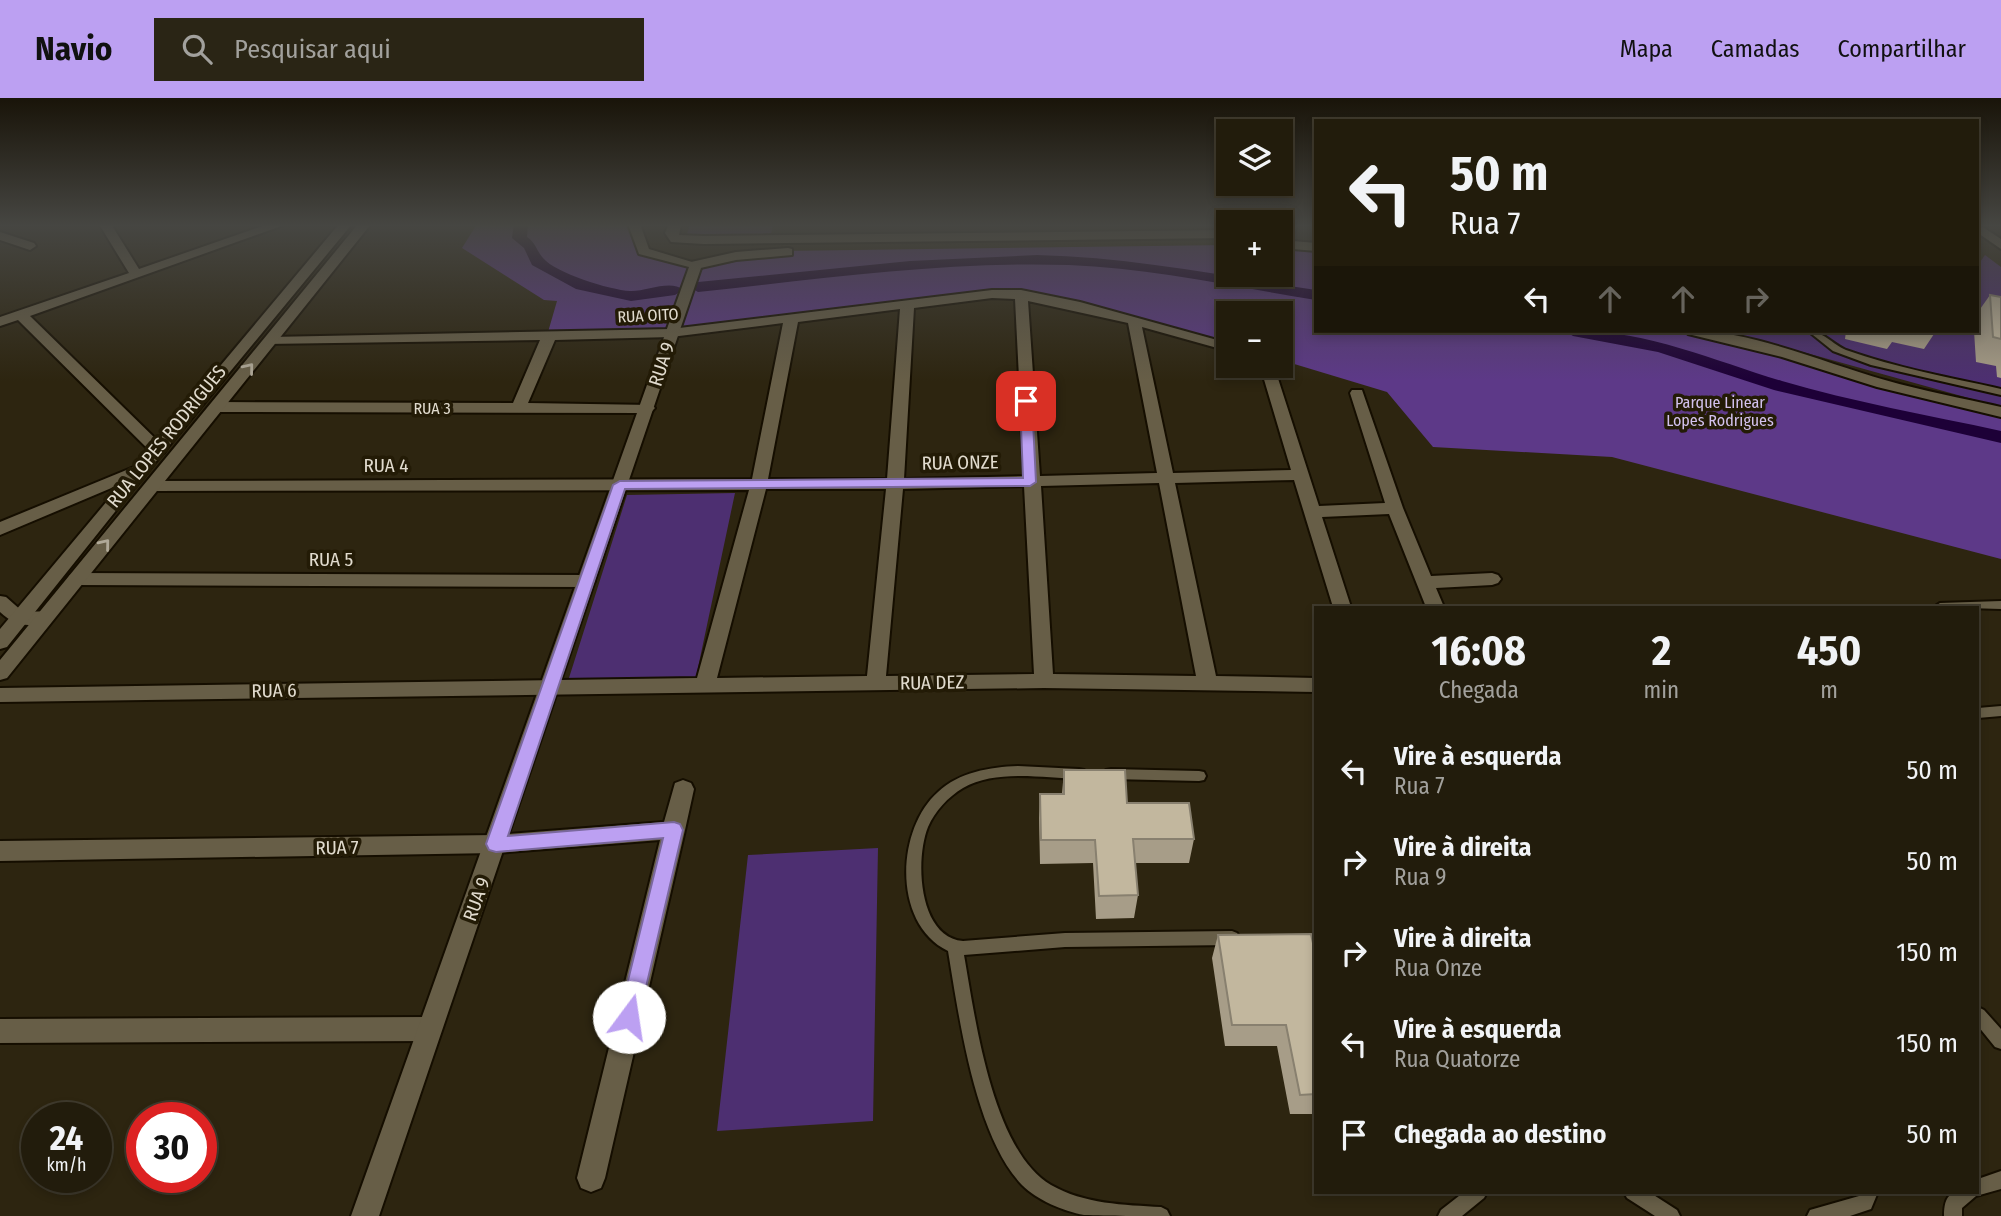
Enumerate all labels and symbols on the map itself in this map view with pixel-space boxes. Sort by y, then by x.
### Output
street label: RUA OITO [617,304,679,327]
street label: RUA 9 [644,339,679,389]
street label: RUA LOPES RODRIGUES [102,361,231,512]
one-way arrow [241,363,253,376]
pin [996,371,1056,431]
park label: Parque Linear Lopes Rodrigues [1666,393,1774,430]
street label: RUA 3 [413,399,451,418]
street label: RUA ONZE [921,450,999,475]
street label: RUA 4 [364,454,408,477]
one-way arrow [96,539,109,551]
street label: RUA 5 [309,548,353,571]
street label: RUA DEZ [900,670,964,695]
street label: RUA 6 [251,679,297,702]
street label: RUA 7 [315,836,359,859]
street label: RUA 9 [458,874,495,924]
position arrow [592,980,666,1054]
speed limit sign: 30 [126,1102,217,1193]

